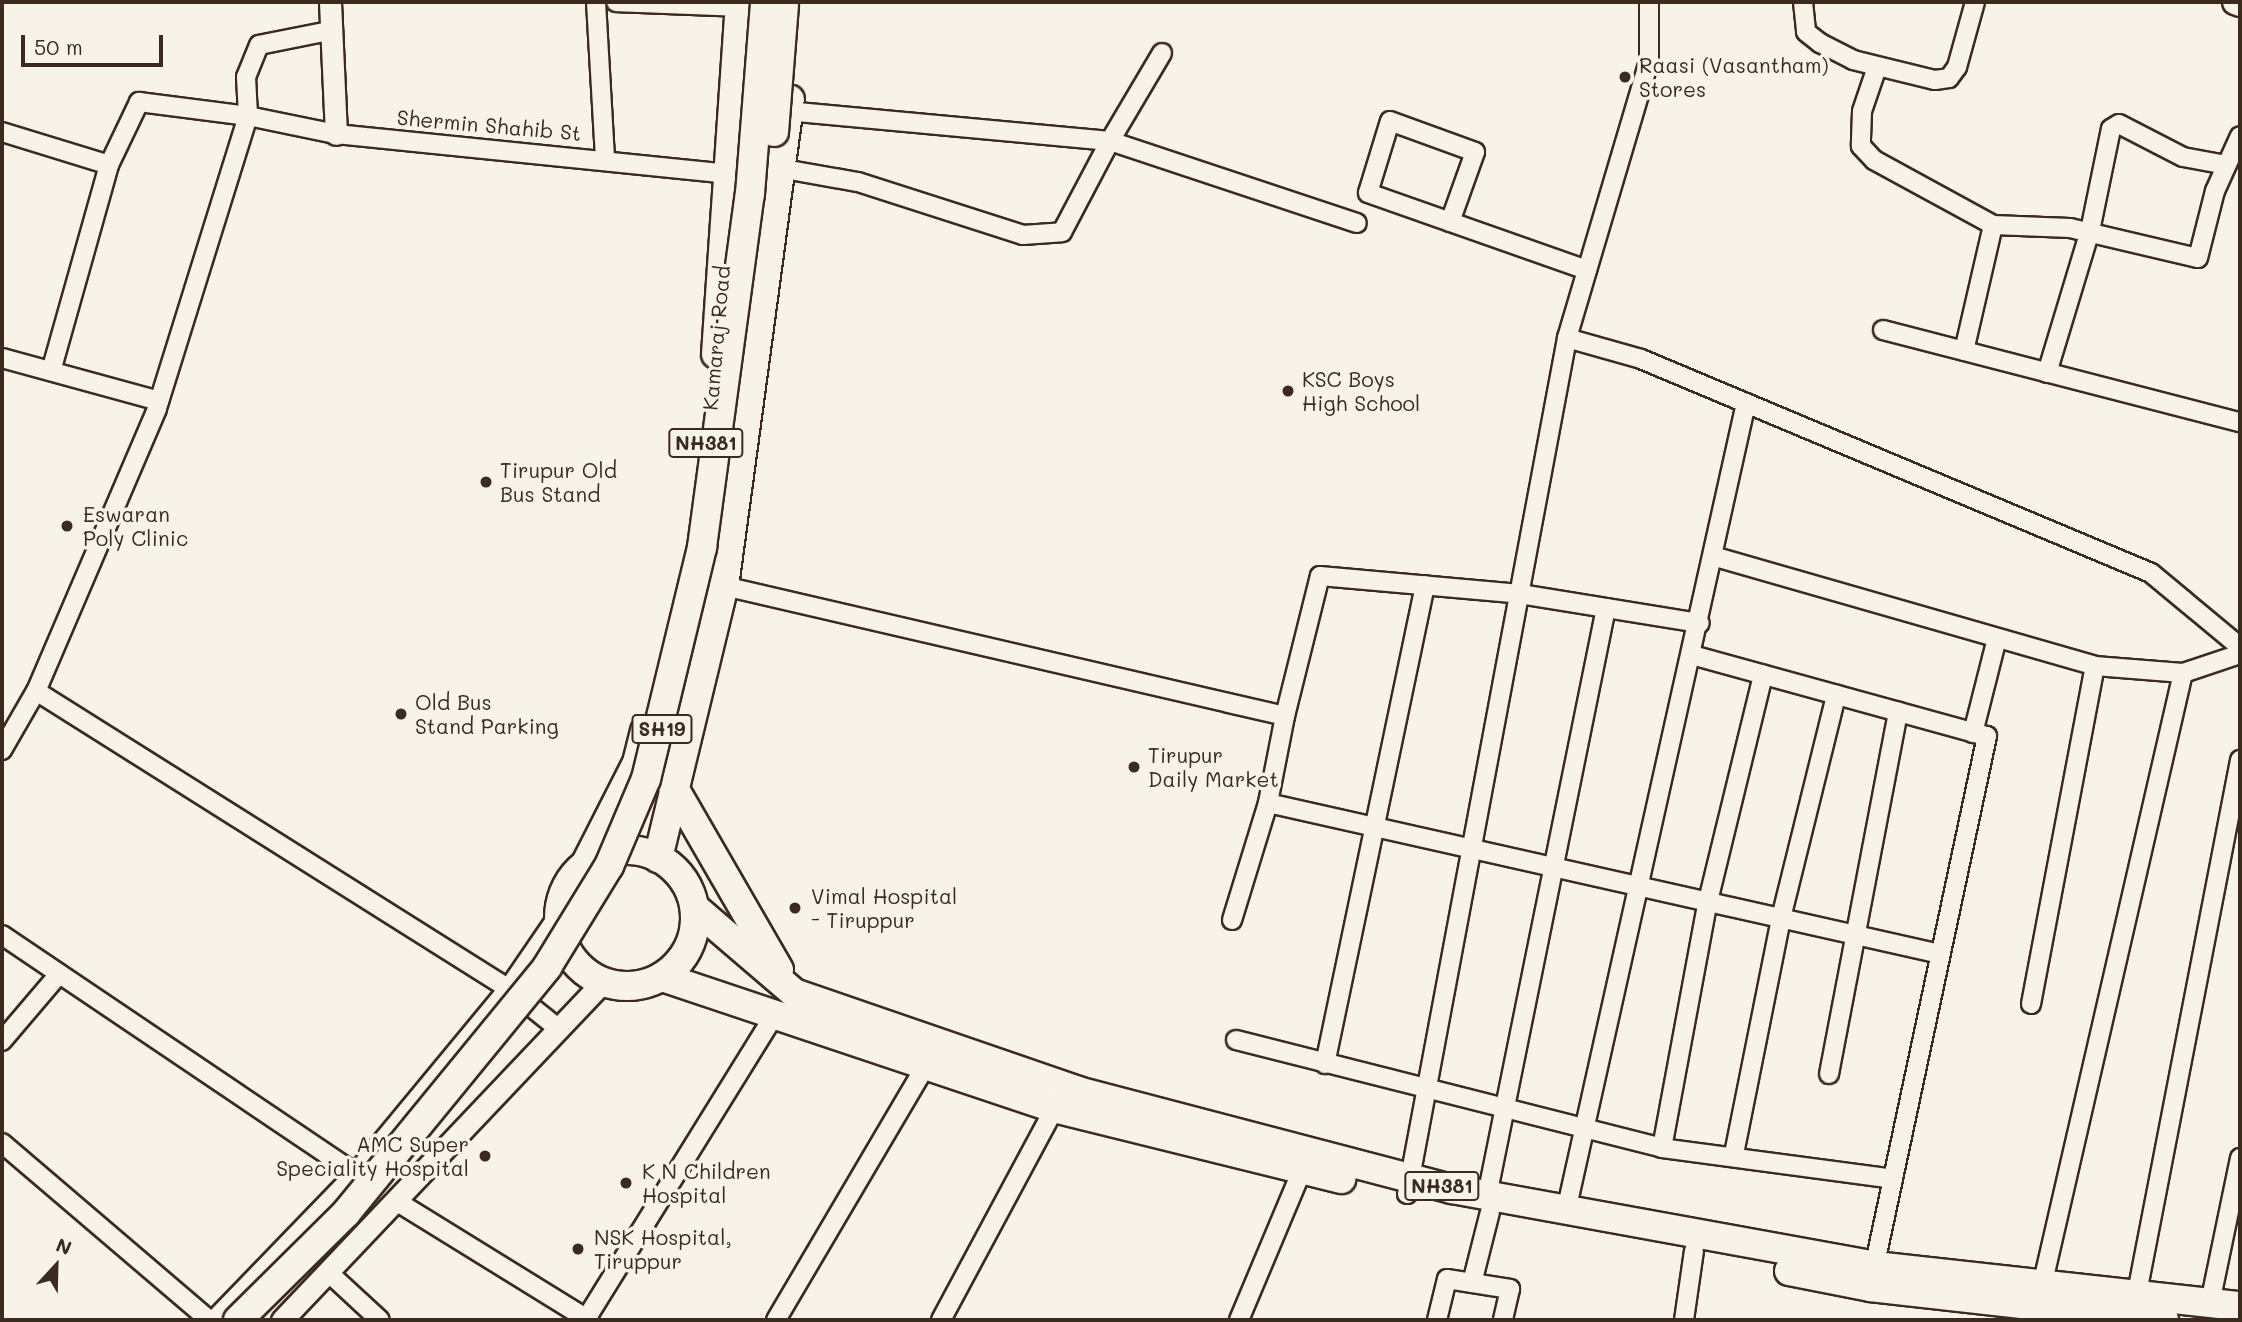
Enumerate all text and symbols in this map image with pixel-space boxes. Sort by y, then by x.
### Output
scale bar [24,21,166,65]
text: 50 m [34,33,83,60]
place label: Raasi (Vasantham) Stores [1639,52,1829,102]
marker: Raasi (Vasantham) Stores [1617,69,1633,85]
street label: Shermin Shahib St [396,104,582,146]
street label: Kamaraj Road [697,264,735,412]
place label: KSC Boys High School [1302,366,1420,416]
marker: KSC Boys High School [1280,383,1296,399]
road number: NH381 [668,428,744,458]
place label: Tirupur Old Bus Stand [500,457,617,507]
marker: Tirupur Old Bus Stand [478,474,494,490]
place label: Eswaran Poly Clinic [83,501,188,551]
marker: Eswaran Poly Clinic [57,516,77,536]
place label: Old Bus Stand Parking [415,689,559,739]
marker: Old Bus Stand Parking [393,706,409,722]
road number: SH19 [630,714,694,744]
place label: Tirupur Daily Market [1148,742,1279,792]
marker: Tirupur Daily Market [1126,759,1142,775]
place label: Vimal Hospital - Tiruppur [811,883,957,933]
marker: Vimal Hospital - Tiruppur [785,898,805,918]
place label: AMC Super Speciality Hospital [276,1131,469,1181]
marker: AMC Super Speciality Hospital [475,1146,495,1166]
place label: K N Children Hospital [642,1158,771,1208]
road number: NH381 [1404,1170,1480,1202]
marker: K N Children Hospital [616,1173,636,1193]
place label: NSK Hospital, Tiruppur [594,1224,732,1274]
north arrow [21,1231,91,1301]
text: N [53,1232,75,1260]
marker: NSK Hospital, Tiruppur [568,1239,588,1259]

